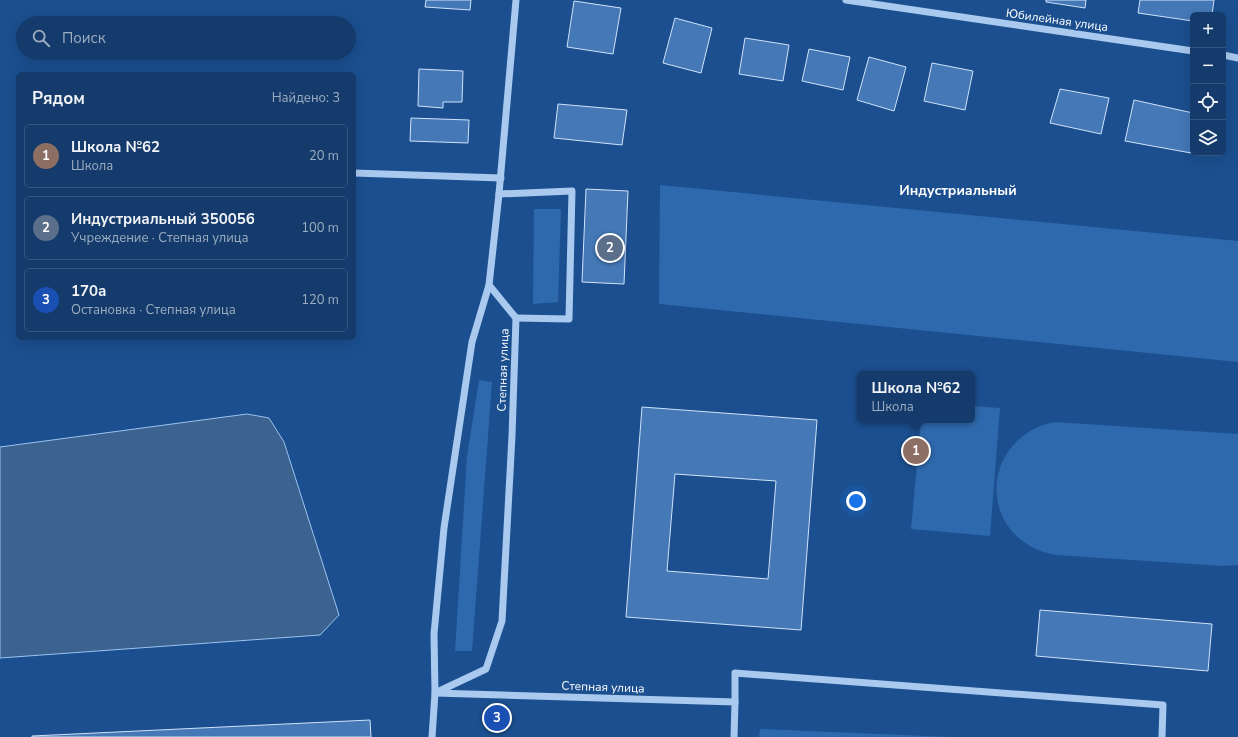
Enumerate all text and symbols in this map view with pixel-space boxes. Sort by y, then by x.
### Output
street label: Юбилейная улица [1005,5,1109,35]
map controls [1190,12,1226,156]
button: + [1190,12,1226,48]
search box [16,16,356,60]
icon: search [30,27,52,49]
text: Поиск [62,28,106,48]
button: − [1190,48,1226,84]
button: locate [1190,84,1226,120]
text: Рядом [32,87,85,110]
text: Найдено: 3 [272,89,340,107]
button: layers [1190,120,1226,156]
text: Школа №62 [71,137,160,157]
text: 1 [42,147,50,165]
text: 20 m [309,147,339,165]
text: Школа [71,157,113,175]
district label: Индустриальный [899,181,1017,200]
text: Индустриальный 350056 [71,209,255,229]
text: 2 [42,219,50,237]
text: 100 m [301,219,339,237]
text: Учреждение · Степная улица [71,229,249,247]
pin: 2 [597,233,623,263]
text: 170а [71,281,106,301]
text: 3 [42,291,50,309]
text: 120 m [301,291,339,309]
text: Остановка · Степная улица [71,301,236,319]
street label: Степная улица [494,328,512,412]
popup [857,371,975,423]
text: Школа №62 [871,378,961,398]
text: Школа [871,398,914,416]
pin: 1 [903,436,929,466]
your location [846,491,866,511]
street label: Степная улица [561,678,645,696]
pin: 3 [484,703,510,733]

